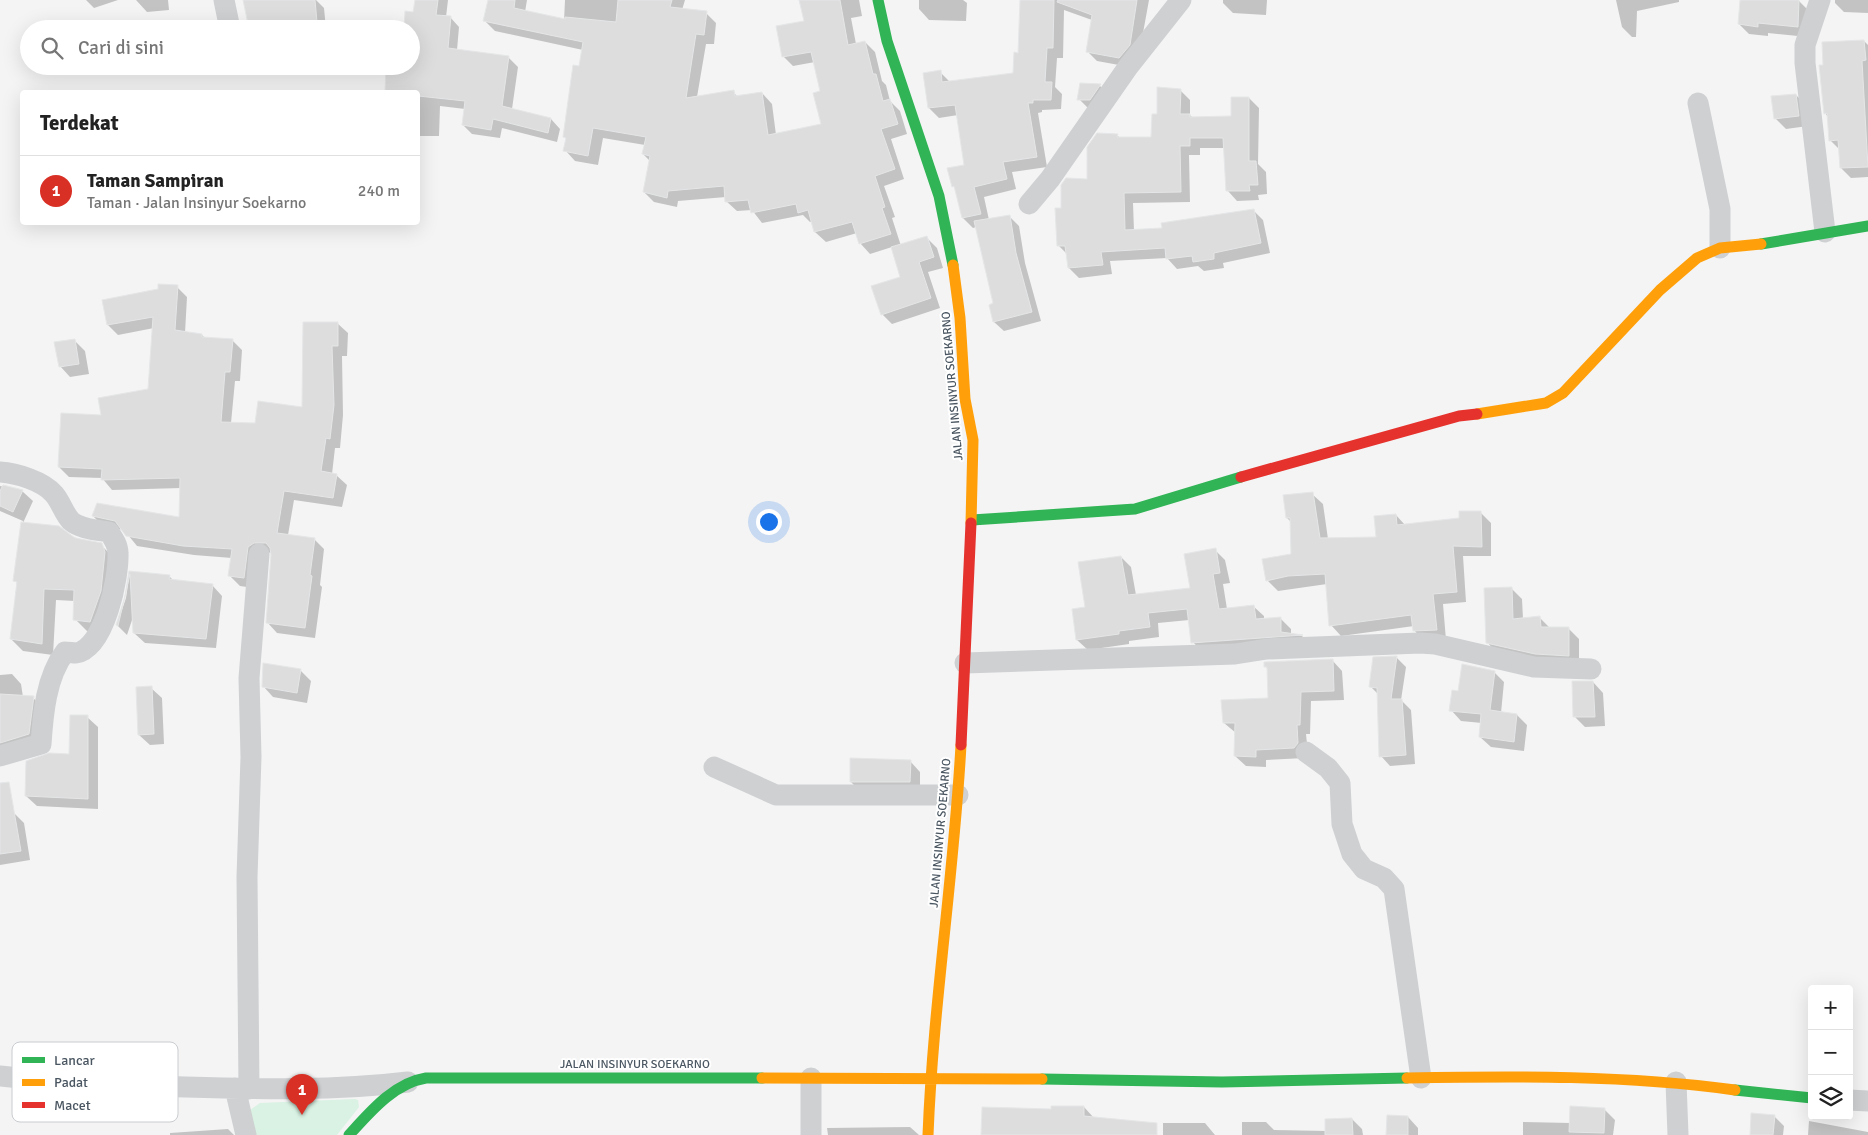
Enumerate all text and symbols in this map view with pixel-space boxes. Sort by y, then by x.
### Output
search box [20,20,420,75]
icon: search [38,34,66,62]
text: Cari di sini [78,36,164,60]
text: Terdekat [40,110,119,136]
text: Taman Sampiran [87,169,224,193]
text: 1 [52,181,60,201]
text: 240 m [358,181,400,201]
text: Taman · Jalan Insinyur Soekarno [87,193,306,213]
street label: JALAN INSINYUR SOEKARNO [938,311,966,461]
your location [756,509,782,535]
street label: JALAN INSINYUR SOEKARNO [927,758,955,908]
map controls [1808,985,1853,1120]
button: + [1808,985,1853,1030]
button: − [1808,1030,1853,1075]
legend [12,1042,178,1122]
text: Lancar [54,1052,96,1069]
street label: JALAN INSINYUR SOEKARNO [560,1057,710,1072]
text: Padat [54,1074,88,1091]
pin: 1 [286,1074,318,1115]
button: layers [1808,1075,1853,1120]
text: Macet [54,1097,91,1114]

